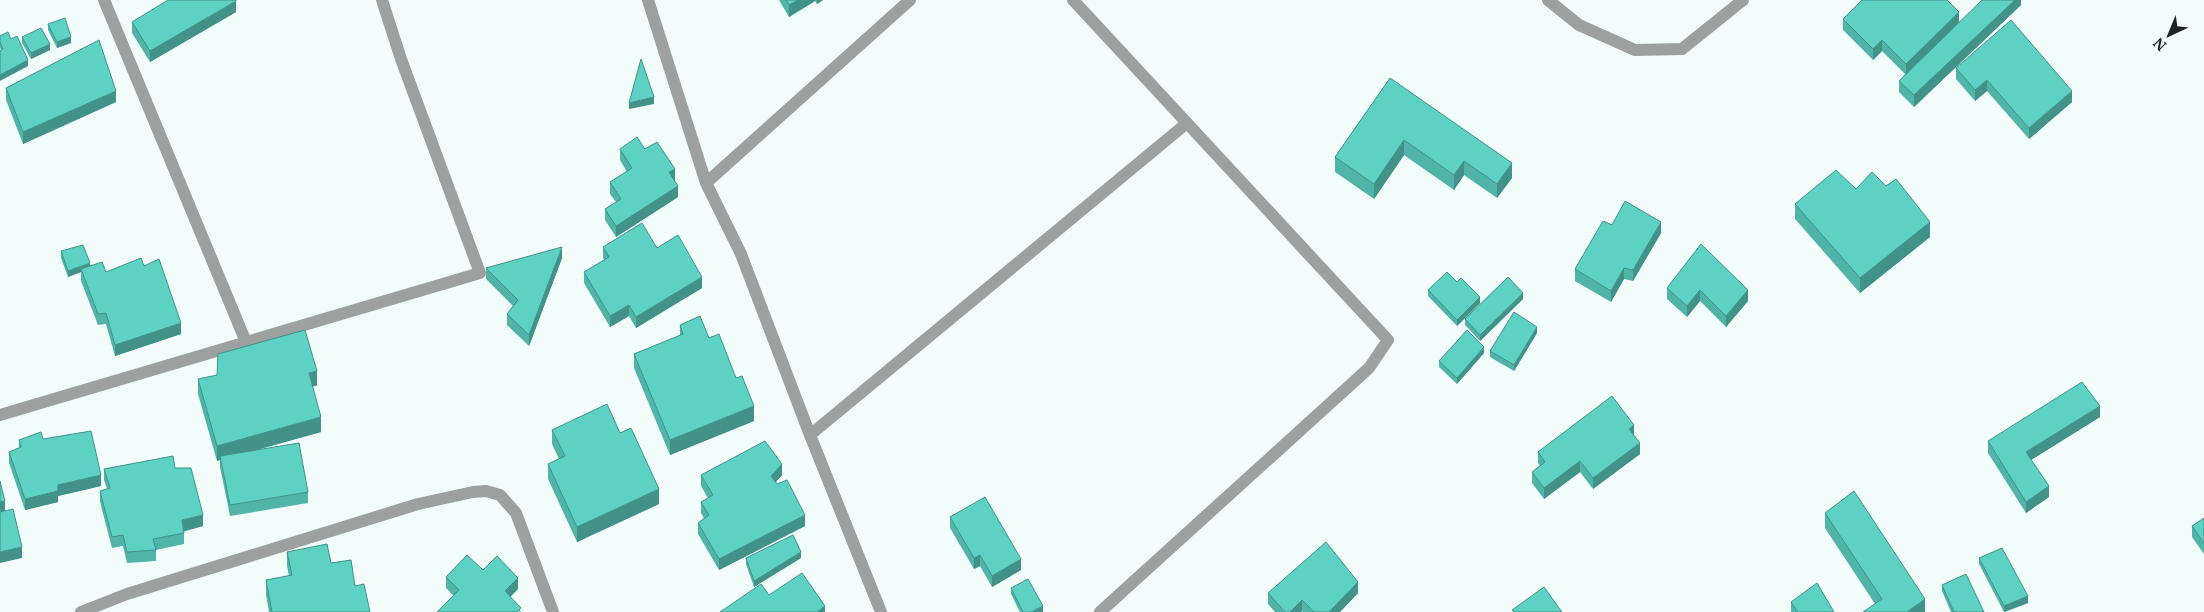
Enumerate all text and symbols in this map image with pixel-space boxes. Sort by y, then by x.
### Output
north arrow [2144,10,2194,60]
text: N [2150,34,2170,55]

